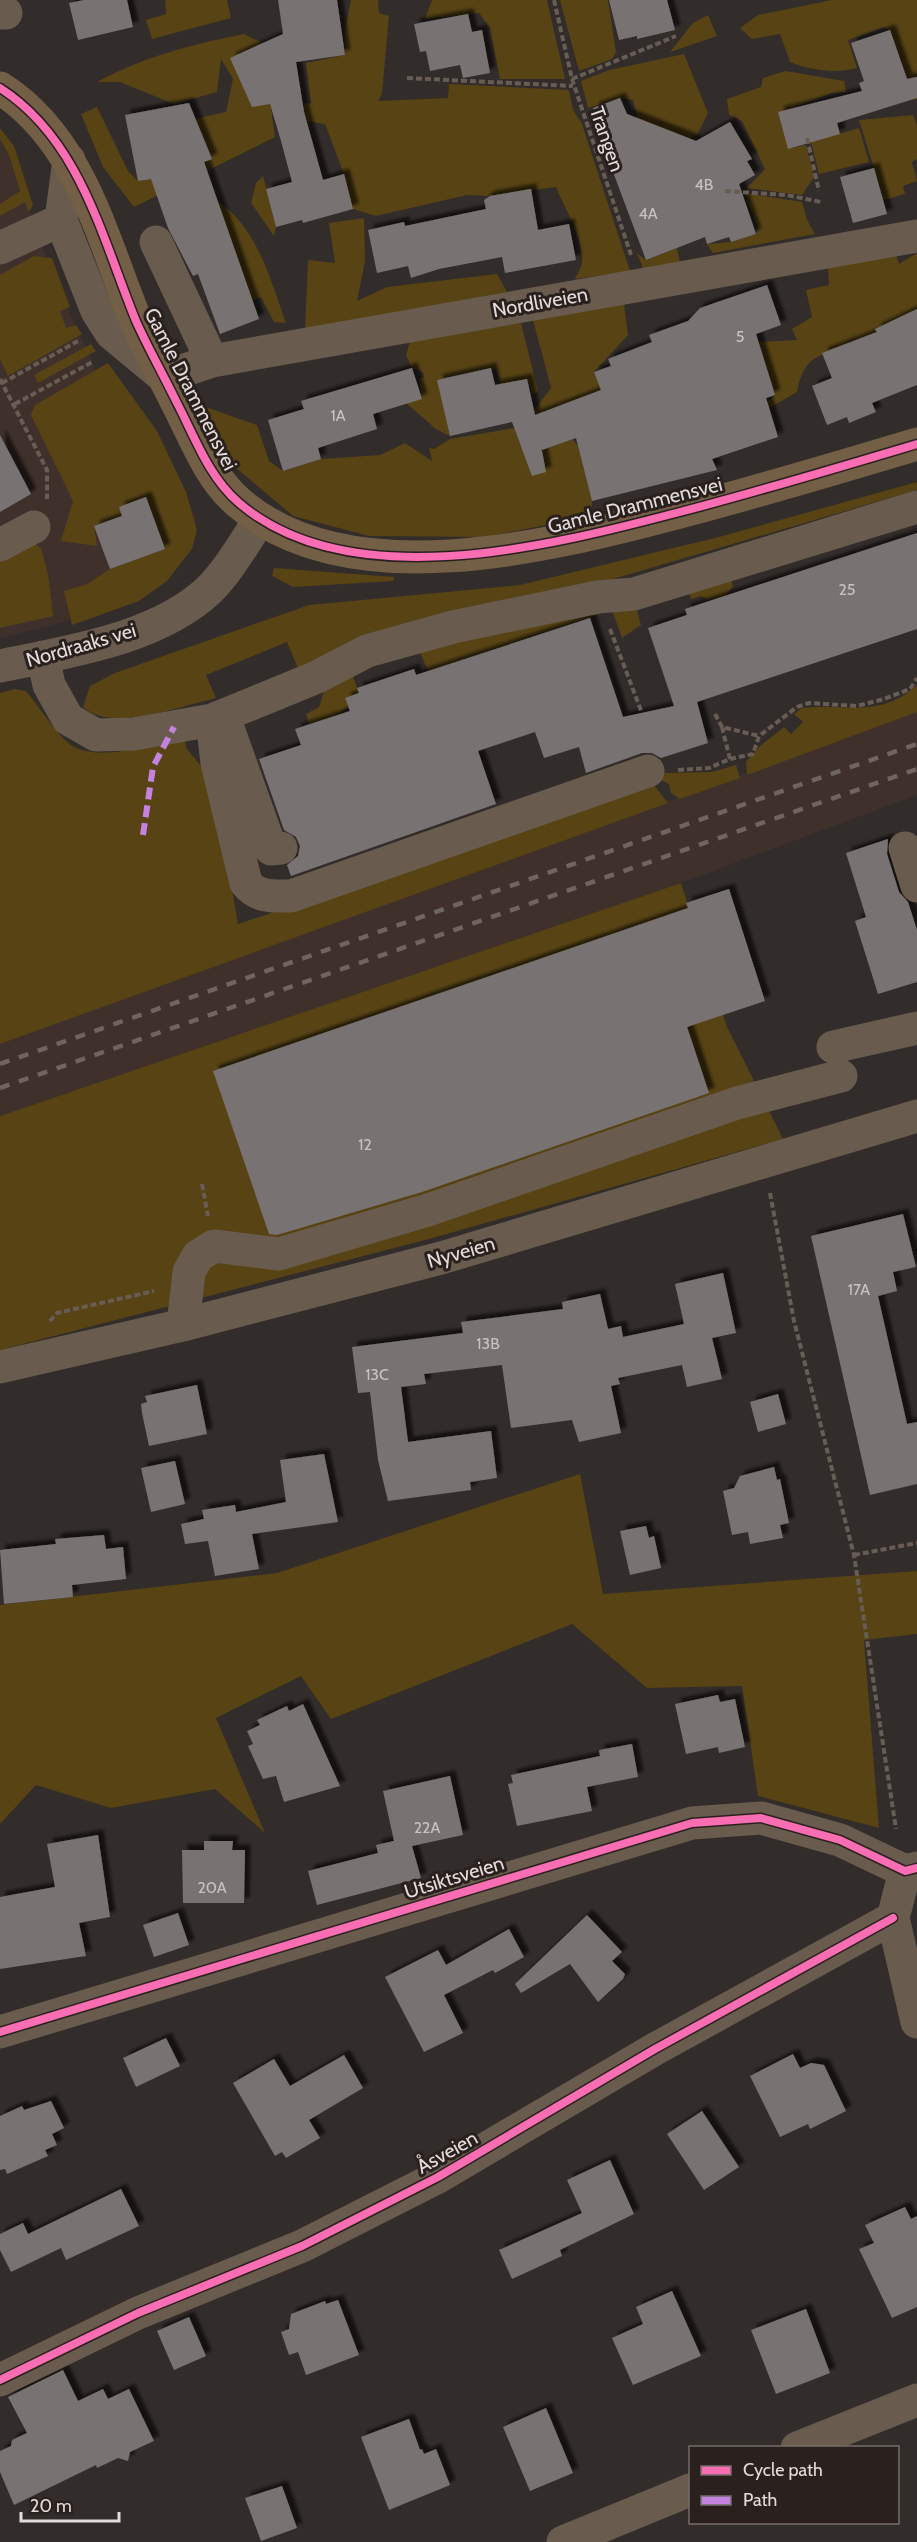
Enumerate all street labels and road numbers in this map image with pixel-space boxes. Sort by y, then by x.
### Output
street label: Trangen [585,103,629,175]
street label: Nordliveien [490,282,590,322]
street label: Gamle Drammensvei [140,304,242,474]
street label: Gamle Drammensvei [545,472,725,538]
street label: Nordraaks vei [23,618,139,672]
street label: Nyveien [424,1231,498,1273]
street label: Utsiktsveien [401,1850,507,1904]
street label: Åsveien [412,2125,482,2179]

